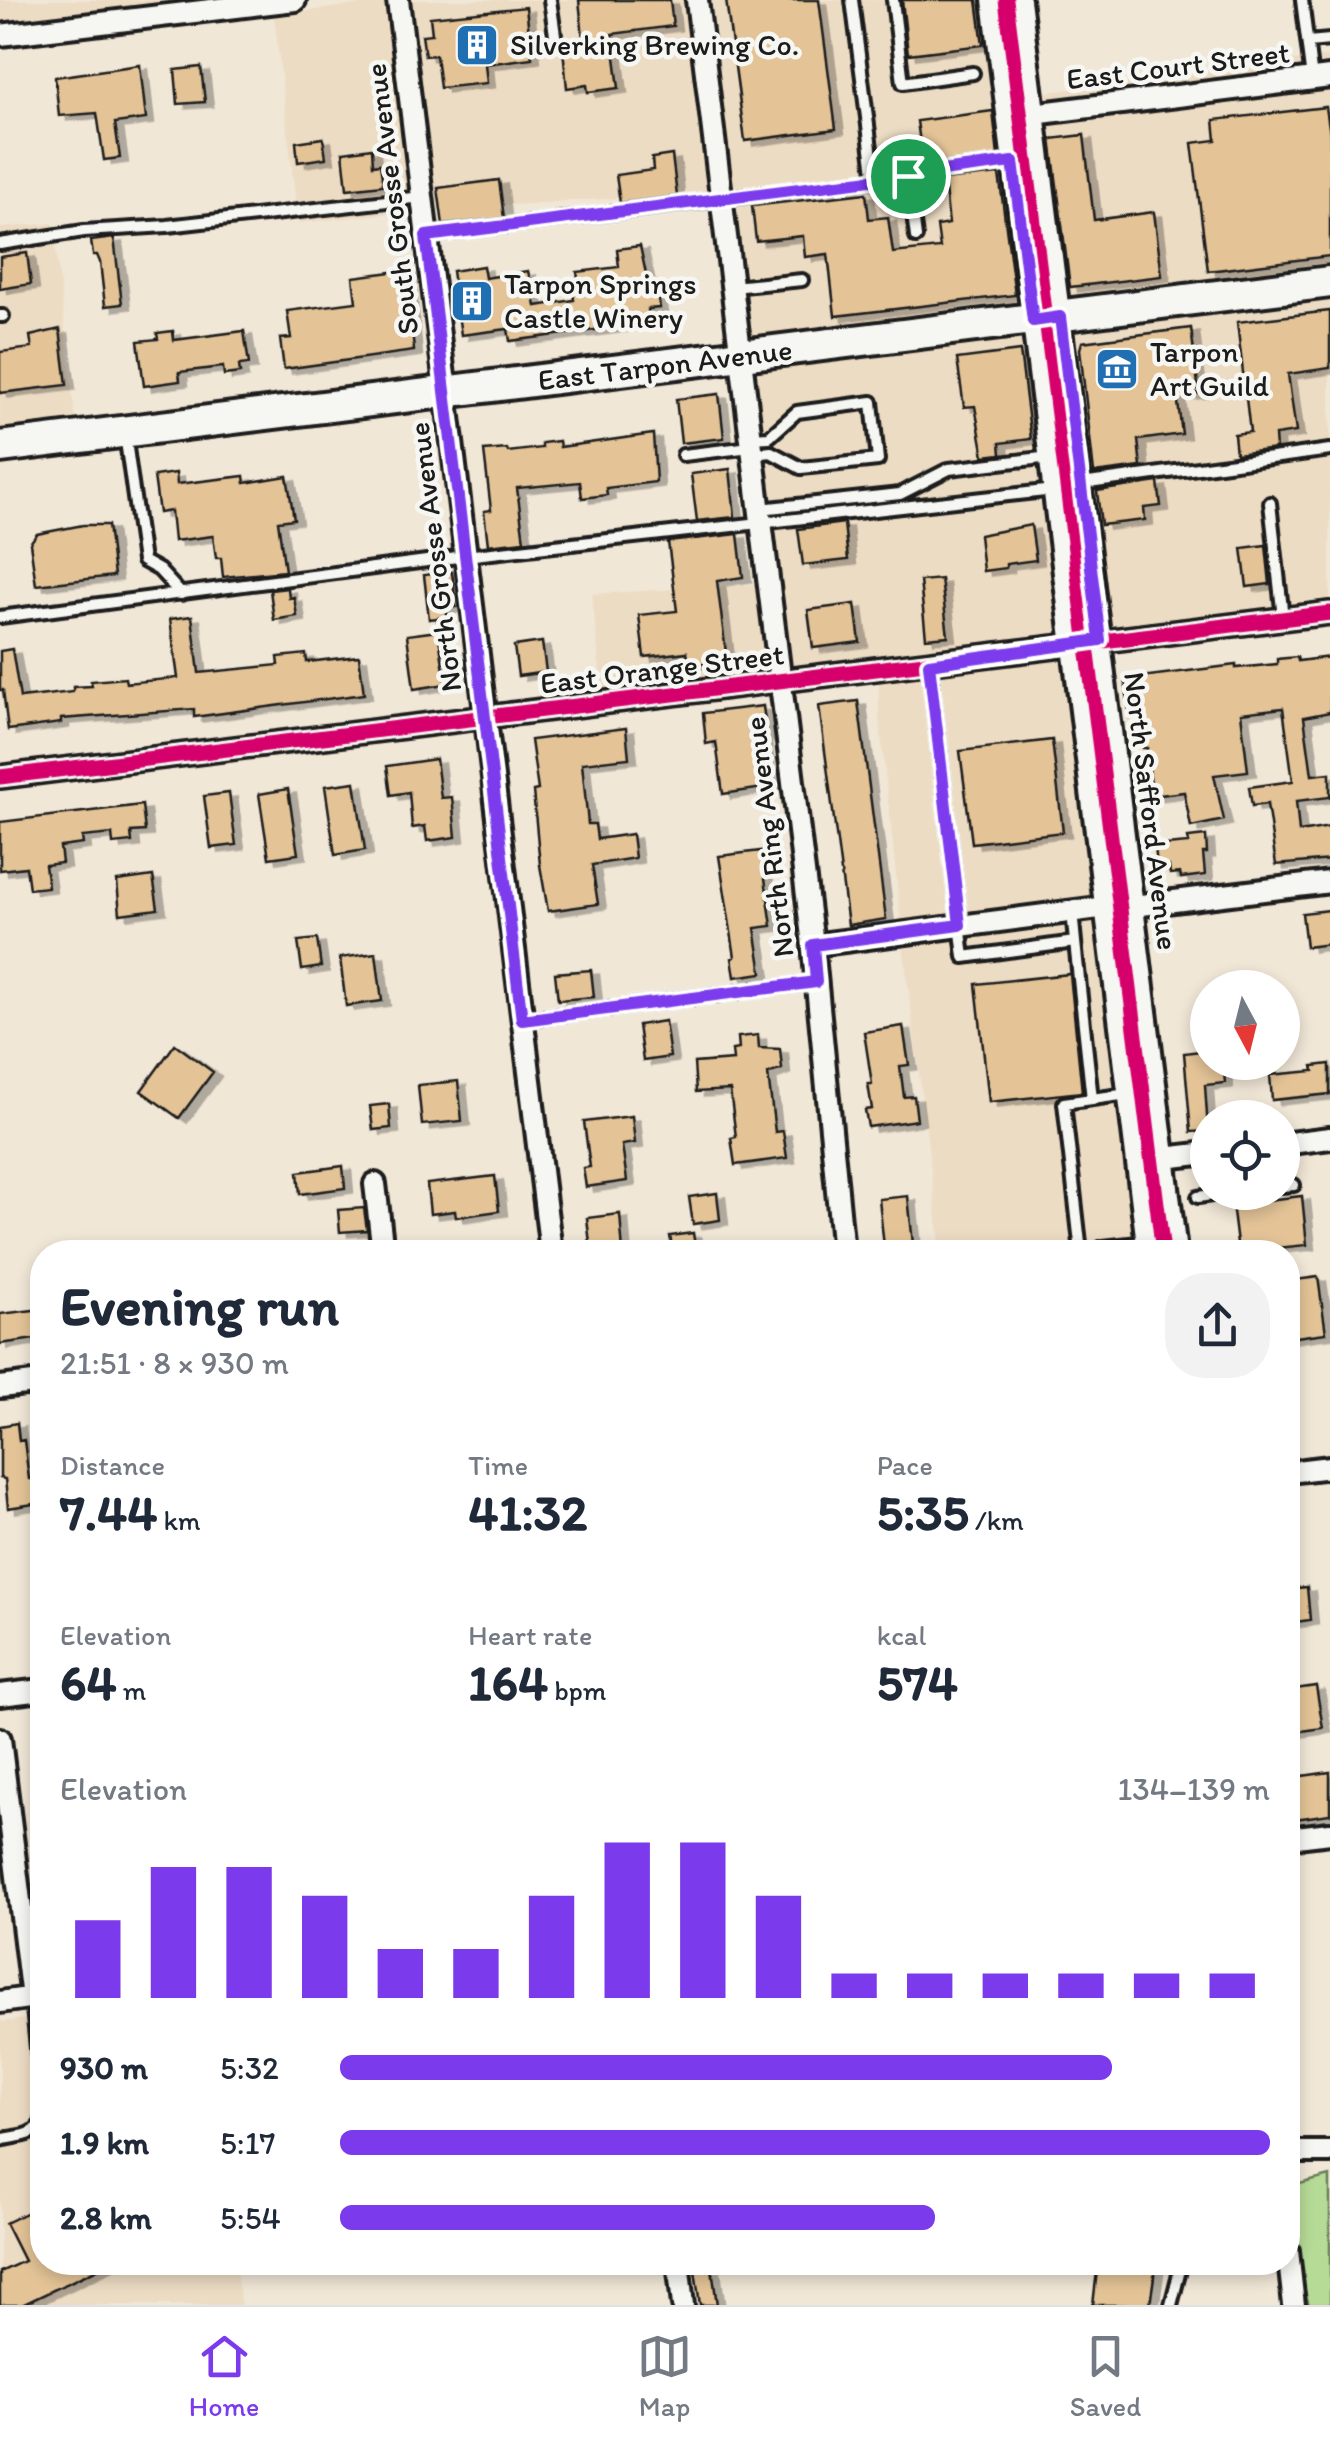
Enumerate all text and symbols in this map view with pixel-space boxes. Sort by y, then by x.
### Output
building icon: Silverking Brewing Co. [454,22,500,68]
place label: Silverking Brewing Co. [510,26,799,63]
street label: East Court Street [1064,33,1292,98]
street label: South Grosse Avenue [357,61,426,337]
pin [866,134,951,219]
icon: arrive [881,149,936,204]
place label: Tarpon Springs Castle Winery [504,265,697,336]
building icon: Tarpon Springs Castle Winery [449,278,495,324]
street label: East Tarpon Avenue [536,331,794,398]
place label: Tarpon Art Guild [1150,333,1270,404]
museum icon: Tarpon Art Guild [1094,346,1140,392]
street label: North Grosse Avenue [400,420,469,694]
street label: East Orange Street [538,635,786,702]
street label: North Safford Avenue [1116,670,1187,952]
street label: North Ring Avenue [735,715,802,959]
north arrow [1190,970,1300,1080]
map controls [1190,970,1300,1210]
button: locate [1190,1100,1300,1210]
text: Evening run [60,1273,339,1339]
button: share [1165,1273,1270,1378]
text: 21:51 · 8 × 930 m [60,1344,289,1382]
text: Distance [60,1448,165,1482]
text: Time [468,1448,528,1482]
text: Pace [877,1448,933,1482]
text: 7.44 [60,1482,157,1543]
text: 41:32 [468,1482,587,1543]
text: 5:35 [877,1482,969,1543]
text: km [157,1503,201,1537]
text: /km [969,1503,1024,1537]
text: Elevation [60,1618,171,1652]
text: Heart rate [468,1618,592,1652]
text: kcal [877,1618,926,1652]
text: 64 [60,1652,117,1713]
text: 164 [468,1652,548,1713]
text: 574 [877,1652,958,1713]
text: m [117,1673,146,1707]
text: bpm [548,1673,606,1707]
text: Elevation [60,1770,187,1808]
text: 134–139 m [1117,1770,1270,1808]
text: 930 m [60,2049,148,2087]
text: 5:32 [220,2049,279,2087]
text: 1.9 km [60,2124,149,2162]
text: 5:17 [220,2124,275,2162]
text: 2.8 km [60,2199,152,2237]
text: 5:54 [220,2199,281,2237]
tab: Home [189,2329,259,2423]
tab: Map [637,2329,692,2423]
tab: Saved [1070,2329,1141,2423]

